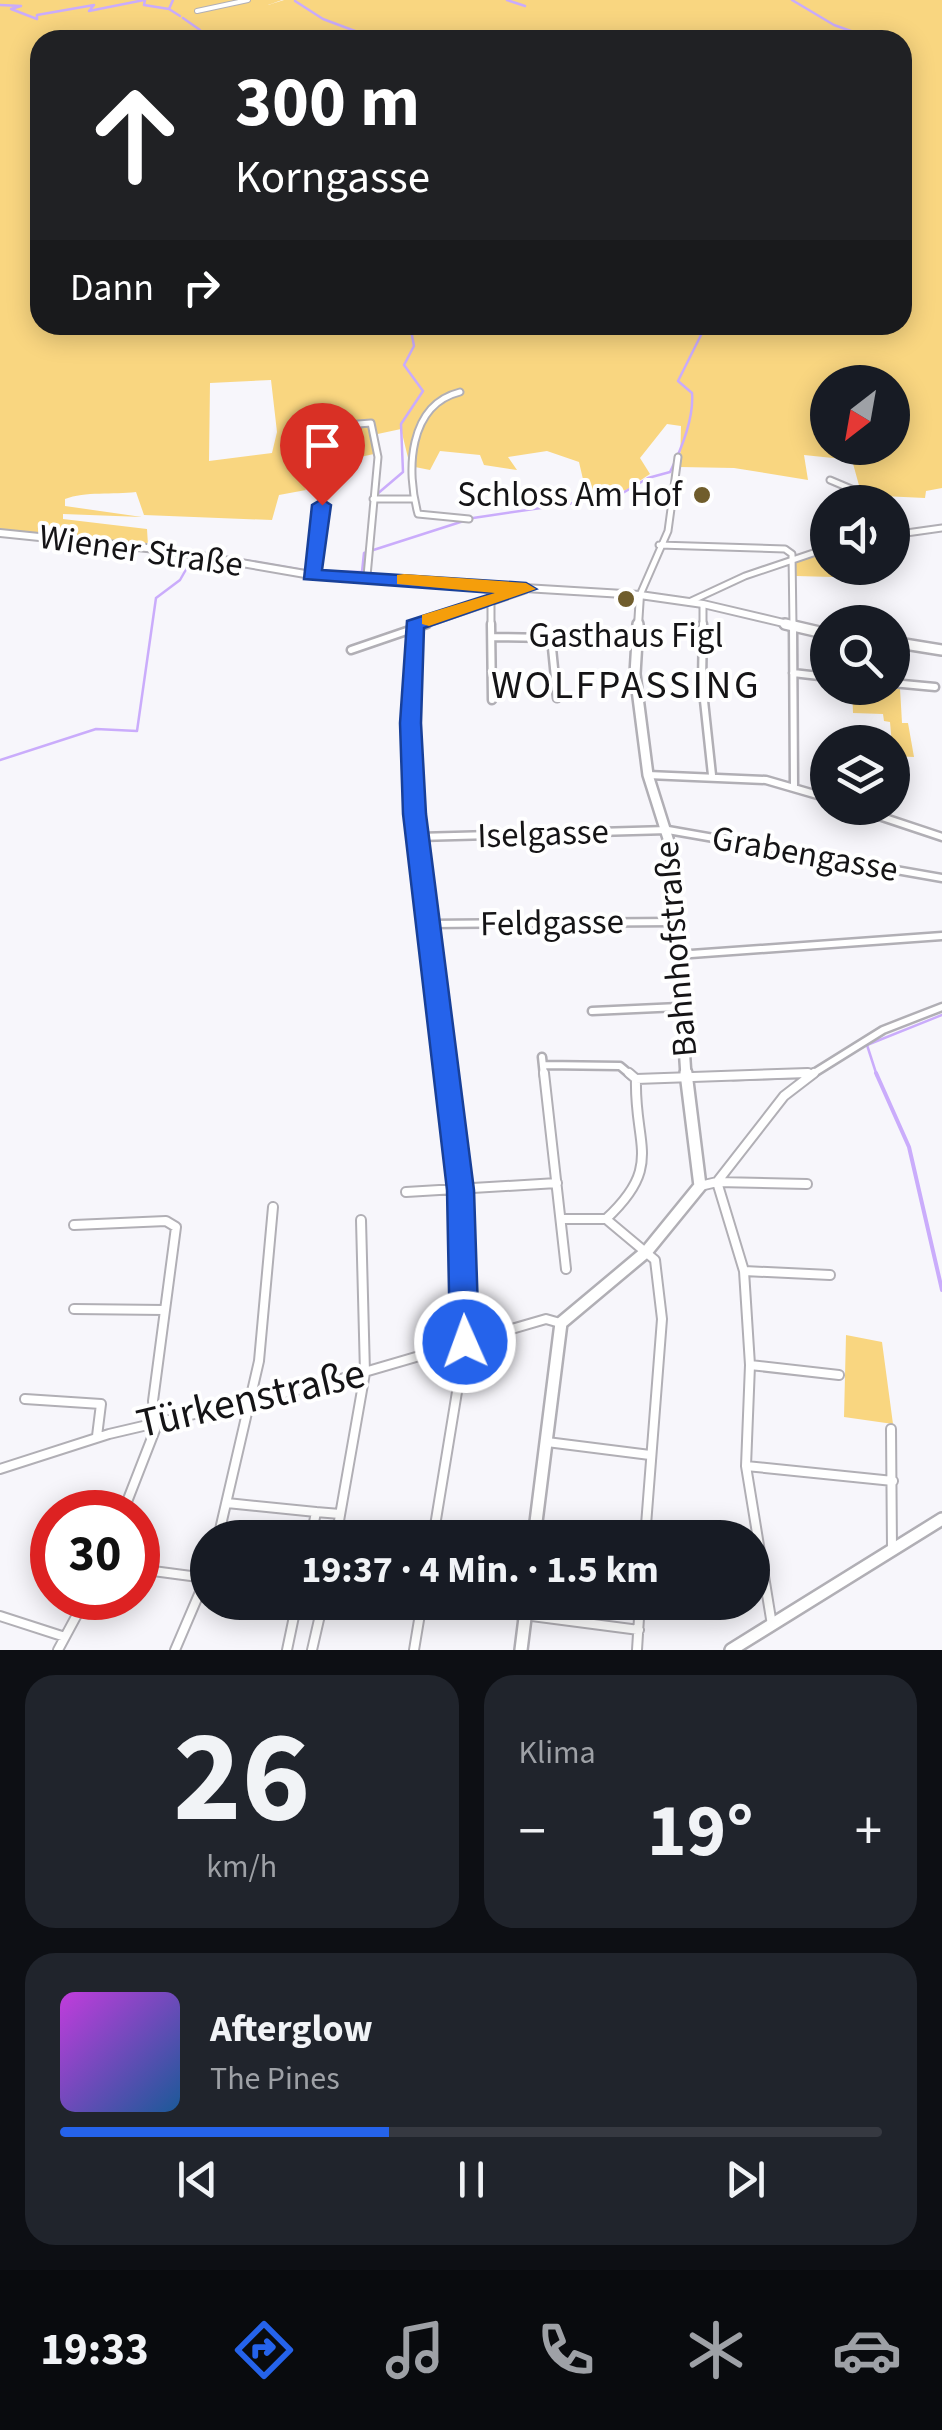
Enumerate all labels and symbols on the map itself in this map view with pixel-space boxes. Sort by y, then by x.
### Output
north arrow [810,365,910,465]
pin [280,403,365,506]
place label: Schloss Am Hof [457,470,684,520]
marker: Schloss Am Hof [691,484,713,506]
street label: Wiener Straße [36,512,246,590]
marker: Gasthaus Figl [615,588,637,610]
place label: Gasthaus Figl [529,611,723,661]
district label: WOLFPASSING [491,657,761,714]
street label: Iselgasse [476,807,610,861]
street label: Grabengasse [708,813,902,895]
street label: Bahnhofstraße [642,839,710,1059]
street label: Feldgasse [480,897,624,949]
position arrow [413,1290,517,1394]
street label: Türkenstraße [131,1344,371,1454]
speed limit sign: 30 [30,1490,160,1620]

